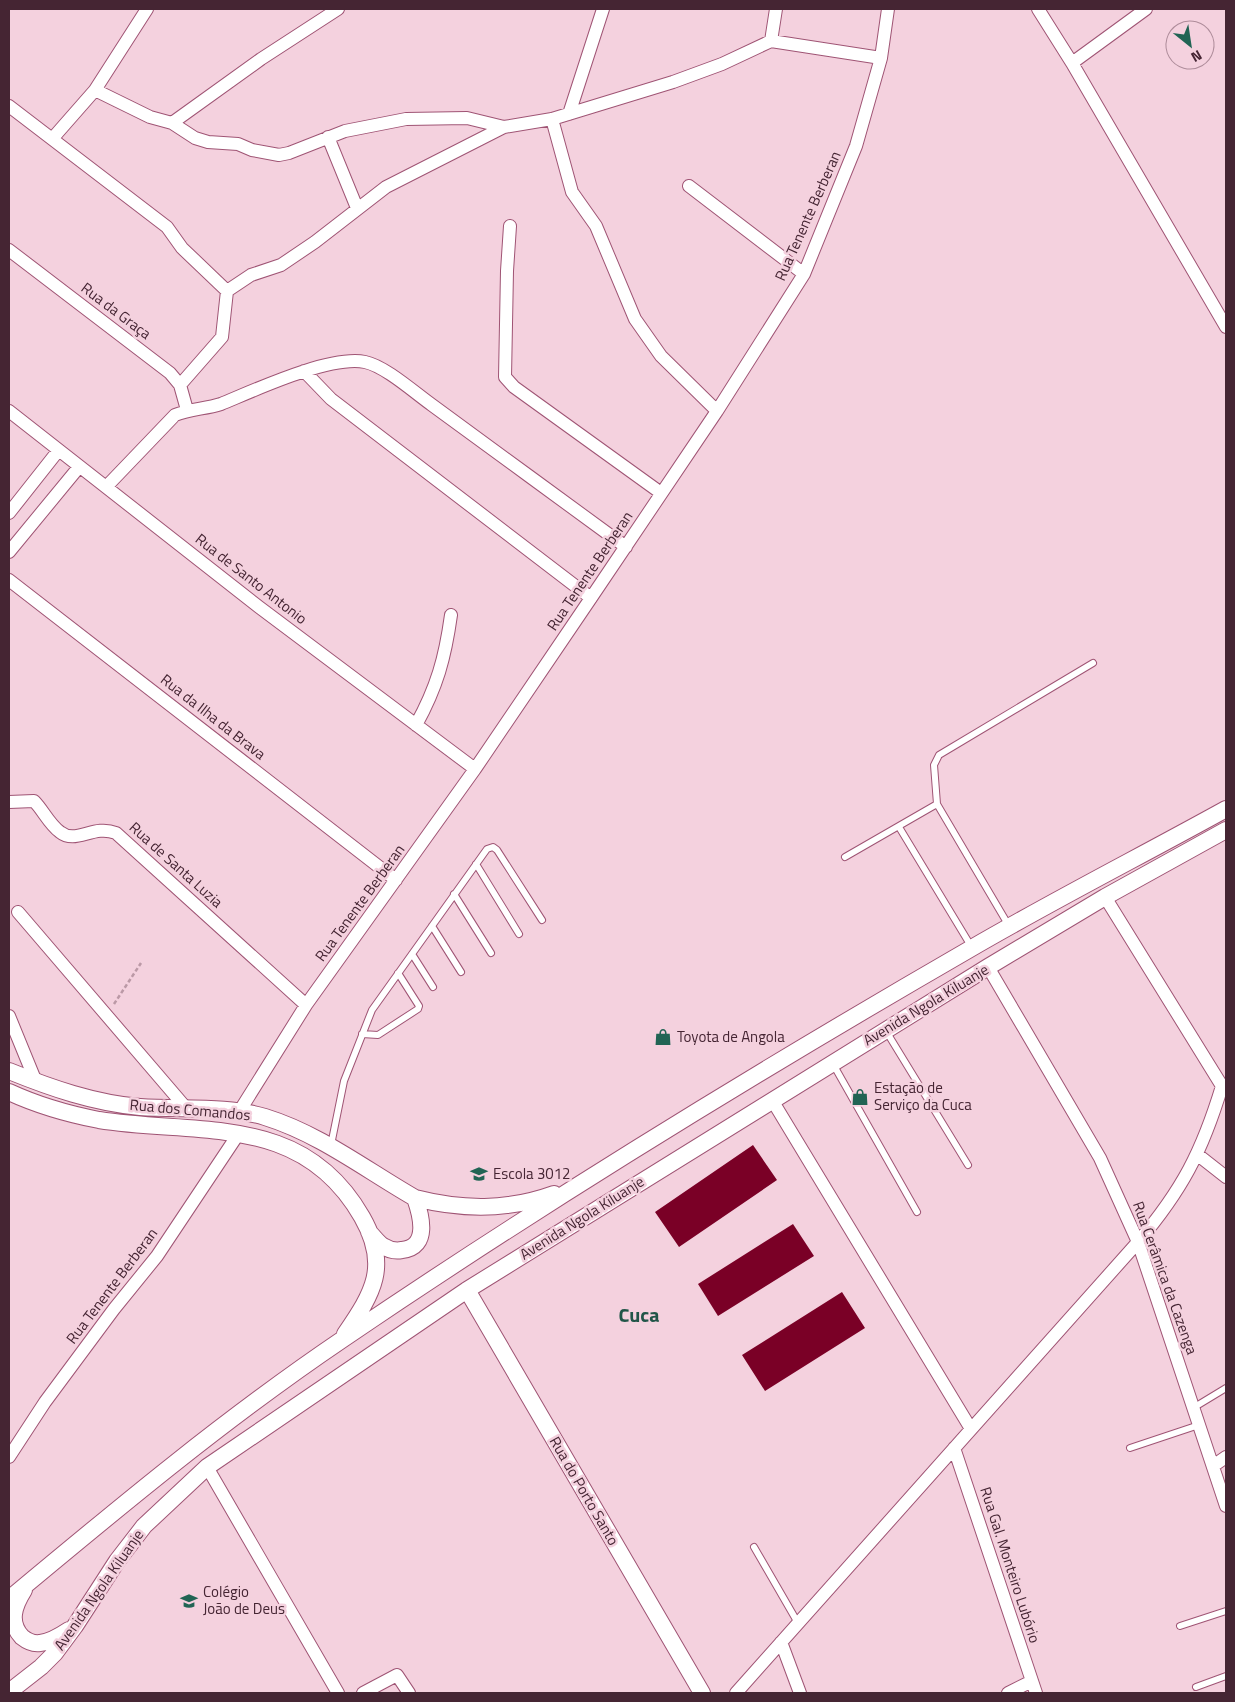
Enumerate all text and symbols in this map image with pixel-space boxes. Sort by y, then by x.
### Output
north arrow [1165,20,1215,70]
text: N [1187,45,1206,68]
street label: Rua Tenente Berberan [769,147,847,284]
street label: Rua da Graça [76,277,157,345]
street label: Rua Tenente Berberan [541,506,638,635]
street label: Rua de Santo Antonio [191,528,312,630]
street label: Rua da Ilha da Brava [156,668,271,765]
street label: Rua de Santa Luzia [124,816,229,913]
street label: Rua Tenente Berberan [309,839,410,966]
street label: Avenida Ngola Kiluanje [859,958,993,1051]
place label: Toyota de Angola [677,1025,785,1048]
shop icon: Toyota de Angola [653,1027,673,1047]
place label: Estação de Serviço da Cuca [874,1076,972,1116]
shop icon: Estação de Serviço da Cuca [850,1087,870,1107]
street label: Rua dos Comandos [129,1093,251,1126]
place label: Escola 3012 [493,1162,571,1185]
school or university icon: Escola 3012 [469,1164,489,1184]
street label: Avenida Ngola Kiluanje [515,1170,648,1265]
street label: Rua Cerâmica da Cazenga [1127,1198,1204,1358]
street label: Rua Tenente Berberan [60,1223,163,1349]
district label: Cuca [619,1299,659,1330]
street label: Rua do Porto Santo [544,1432,625,1550]
street label: Rua Gal. Monteiro Lubório [974,1484,1047,1646]
street label: Avenida Ngola Kiluanje [48,1525,149,1655]
place label: Colégio João de Deus [203,1580,285,1620]
school or university icon: Colégio João de Deus [179,1591,199,1611]

